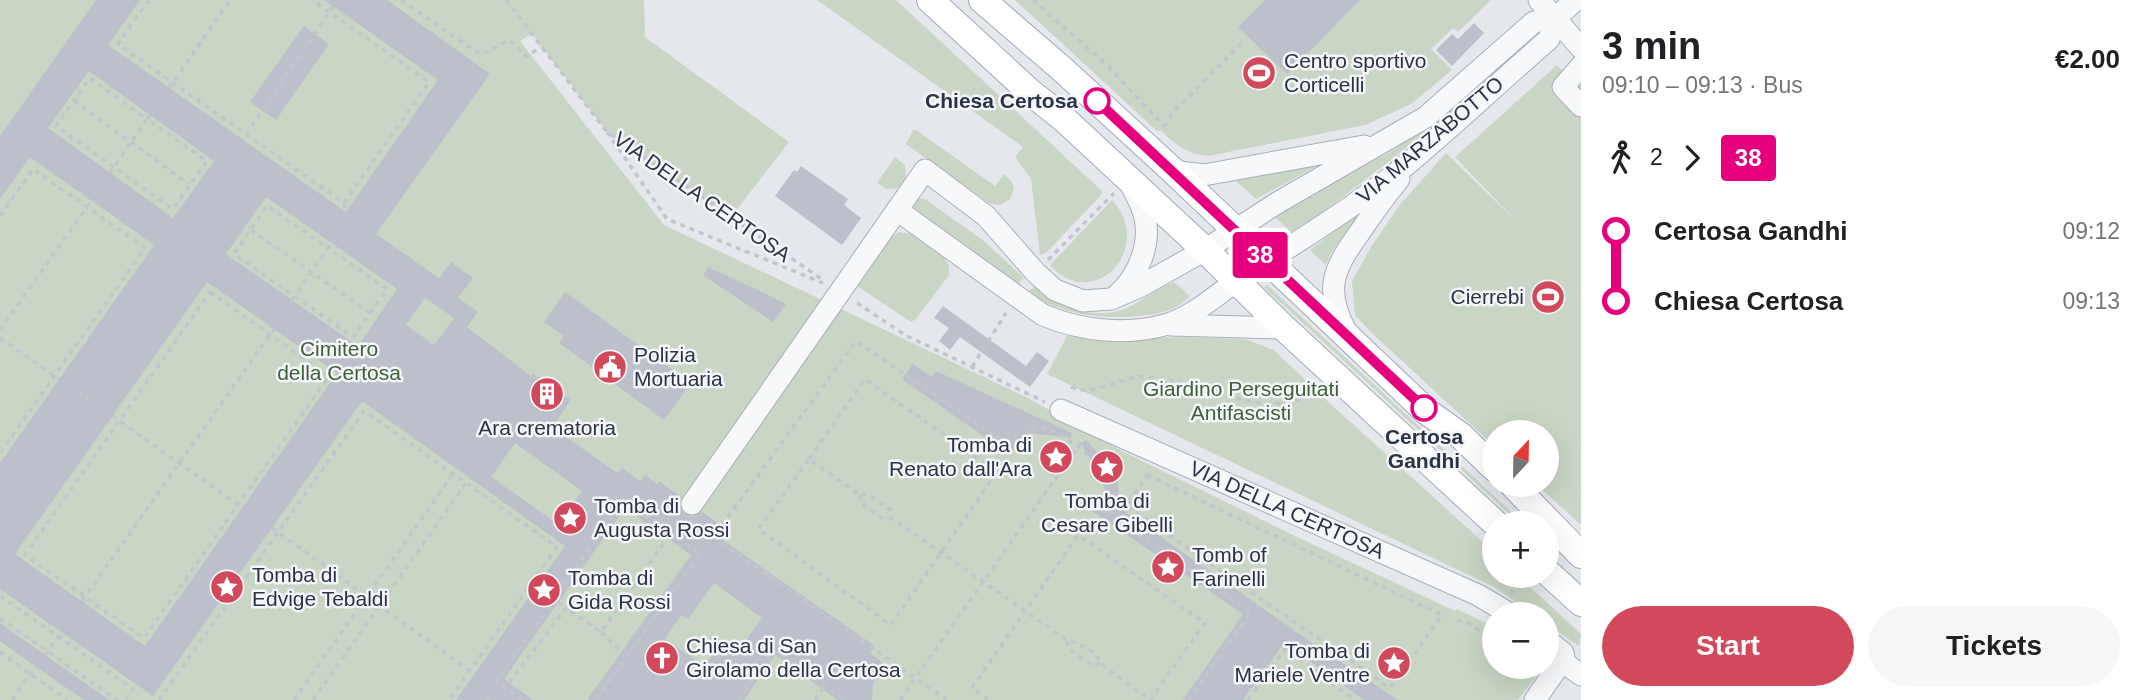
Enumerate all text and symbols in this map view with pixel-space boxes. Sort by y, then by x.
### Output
text: 3 min [1602,25,1701,67]
text: €2.00 [2055,44,2120,74]
place label: Centro sportivo Corticelli [1284,49,1426,96]
sports icon: Centro sportivo Corticelli [1240,54,1278,92]
street label: VIA MARZABOTTO [1352,72,1508,208]
text: 09:10 – 09:13 · Bus [1602,72,1803,98]
marker: Chiesa Certosa [1084,88,1110,114]
place label: Chiesa Certosa [925,89,1078,112]
street label: VIA DELLA CERTOSA [609,127,795,266]
icon: walk [1602,139,1640,177]
icon: forward [1673,139,1711,177]
text: 2 [1650,144,1663,170]
text: 38 [1735,144,1762,171]
text: Certosa Gandhi [1654,216,1848,246]
text: 09:12 [2062,218,2120,244]
line badge: 38 [1228,232,1292,278]
text: 38 [1247,241,1273,268]
sports icon: Cierrebi [1529,278,1567,316]
place label: Cierrebi [1450,285,1524,308]
text: Chiesa Certosa [1654,286,1843,316]
text: 09:13 [2062,288,2120,314]
park label: Cimitero della Certosa [277,337,401,384]
place label: Polizia Mortuaria [634,343,723,390]
public building icon: Polizia Mortuaria [591,348,629,386]
building icon: Ara crematoria [528,375,566,413]
park label: Giardino Perseguitati Antifascisti [1143,377,1339,424]
marker: Certosa Gandhi [1411,395,1437,421]
place label: Ara crematoria [478,416,616,439]
north arrow [1482,420,1559,497]
map controls [1482,420,1559,679]
place label: Certosa Gandhi [1385,425,1463,472]
place label: Tomba di Renato dall'Ara [889,433,1032,480]
place icon: Tomba di Renato dall'Ara [1037,438,1075,476]
place icon: Tomba di Cesare Gibelli [1088,448,1126,486]
street label: VIA DELLA CERTOSA [1186,456,1388,563]
place label: Tomba di Cesare Gibelli [1041,489,1173,536]
place label: Tomba di Augusta Rossi [594,494,729,541]
place icon: Tomba di Augusta Rossi [551,499,589,537]
button: + [1482,511,1559,588]
place label: Tomb of Farinelli [1192,543,1267,590]
place icon: Tomb of Farinelli [1149,548,1187,586]
place label: Tomba di Edvige Tebaldi [252,563,388,610]
place label: Tomba di Gida Rossi [568,566,671,613]
place icon: Tomba di Edvige Tebaldi [208,568,246,606]
place icon: Tomba di Gida Rossi [525,571,563,609]
button: − [1482,602,1559,679]
button: Start [1602,606,1854,686]
button: Tickets [1868,606,2120,686]
place label: Chiesa di San Girolamo della Certosa [686,634,901,681]
church icon: Chiesa di San Girolamo della Certosa [643,639,681,677]
place label: Tomba di Mariele Ventre [1235,639,1370,686]
place icon: Tomba di Mariele Ventre [1375,644,1413,682]

